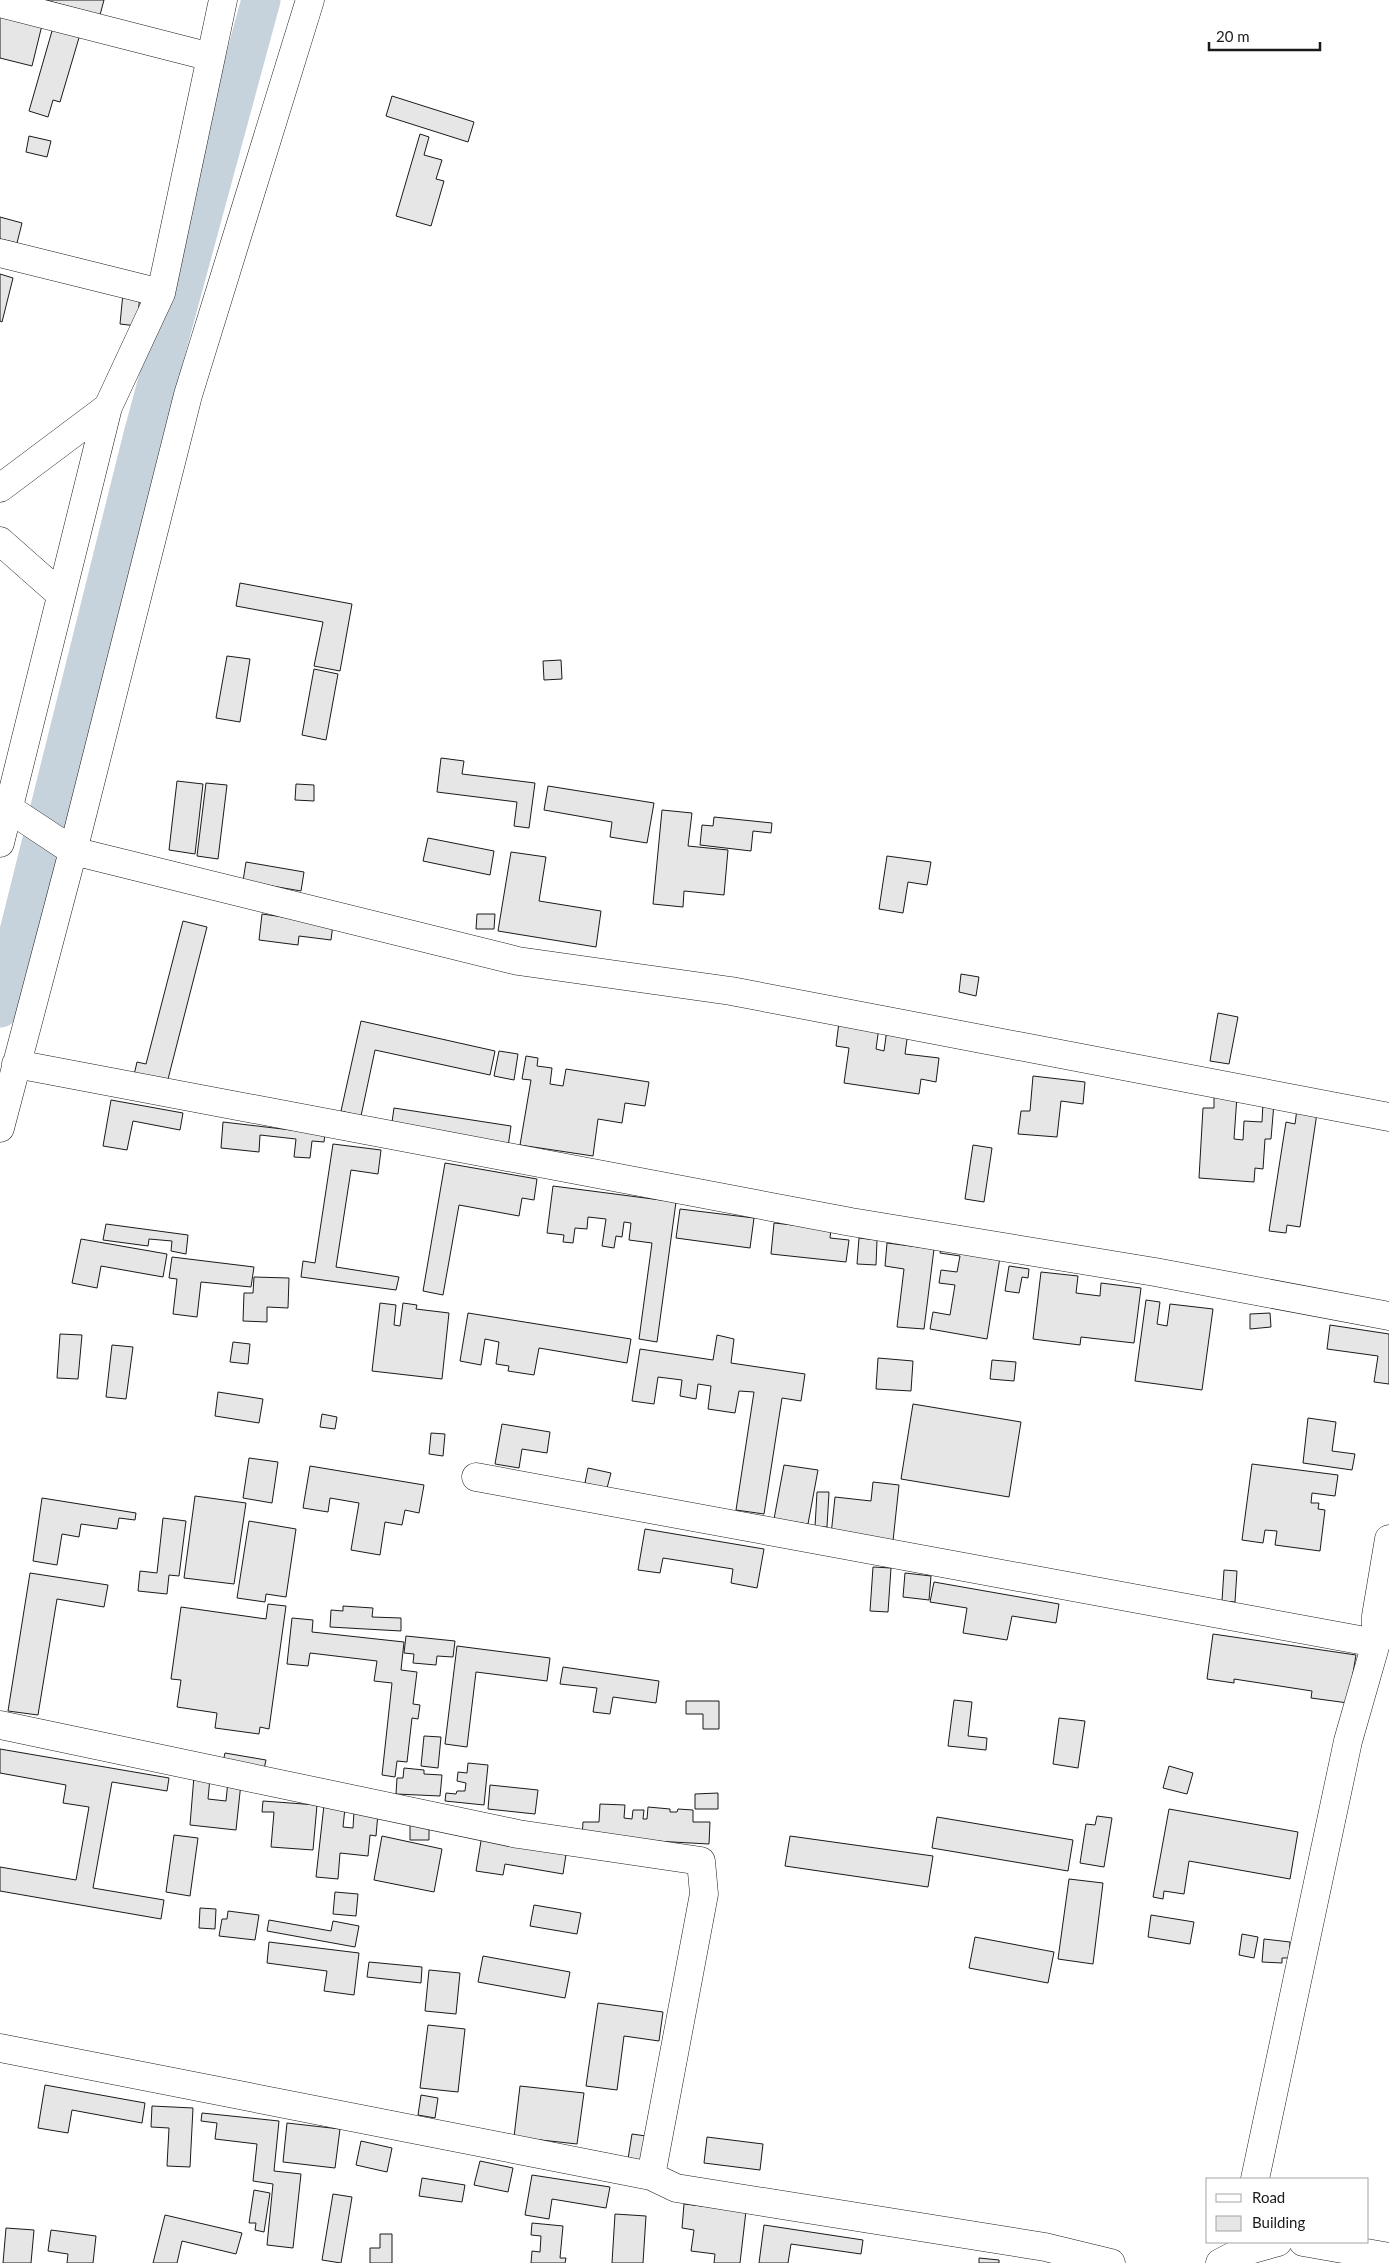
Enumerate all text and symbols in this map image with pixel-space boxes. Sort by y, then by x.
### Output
scale bar [1209,20,1320,52]
text: 20 m [1216,27,1250,45]
legend [1206,2178,1369,2243]
text: Road [1252,2188,1285,2206]
text: Building [1252,2213,1305,2231]

